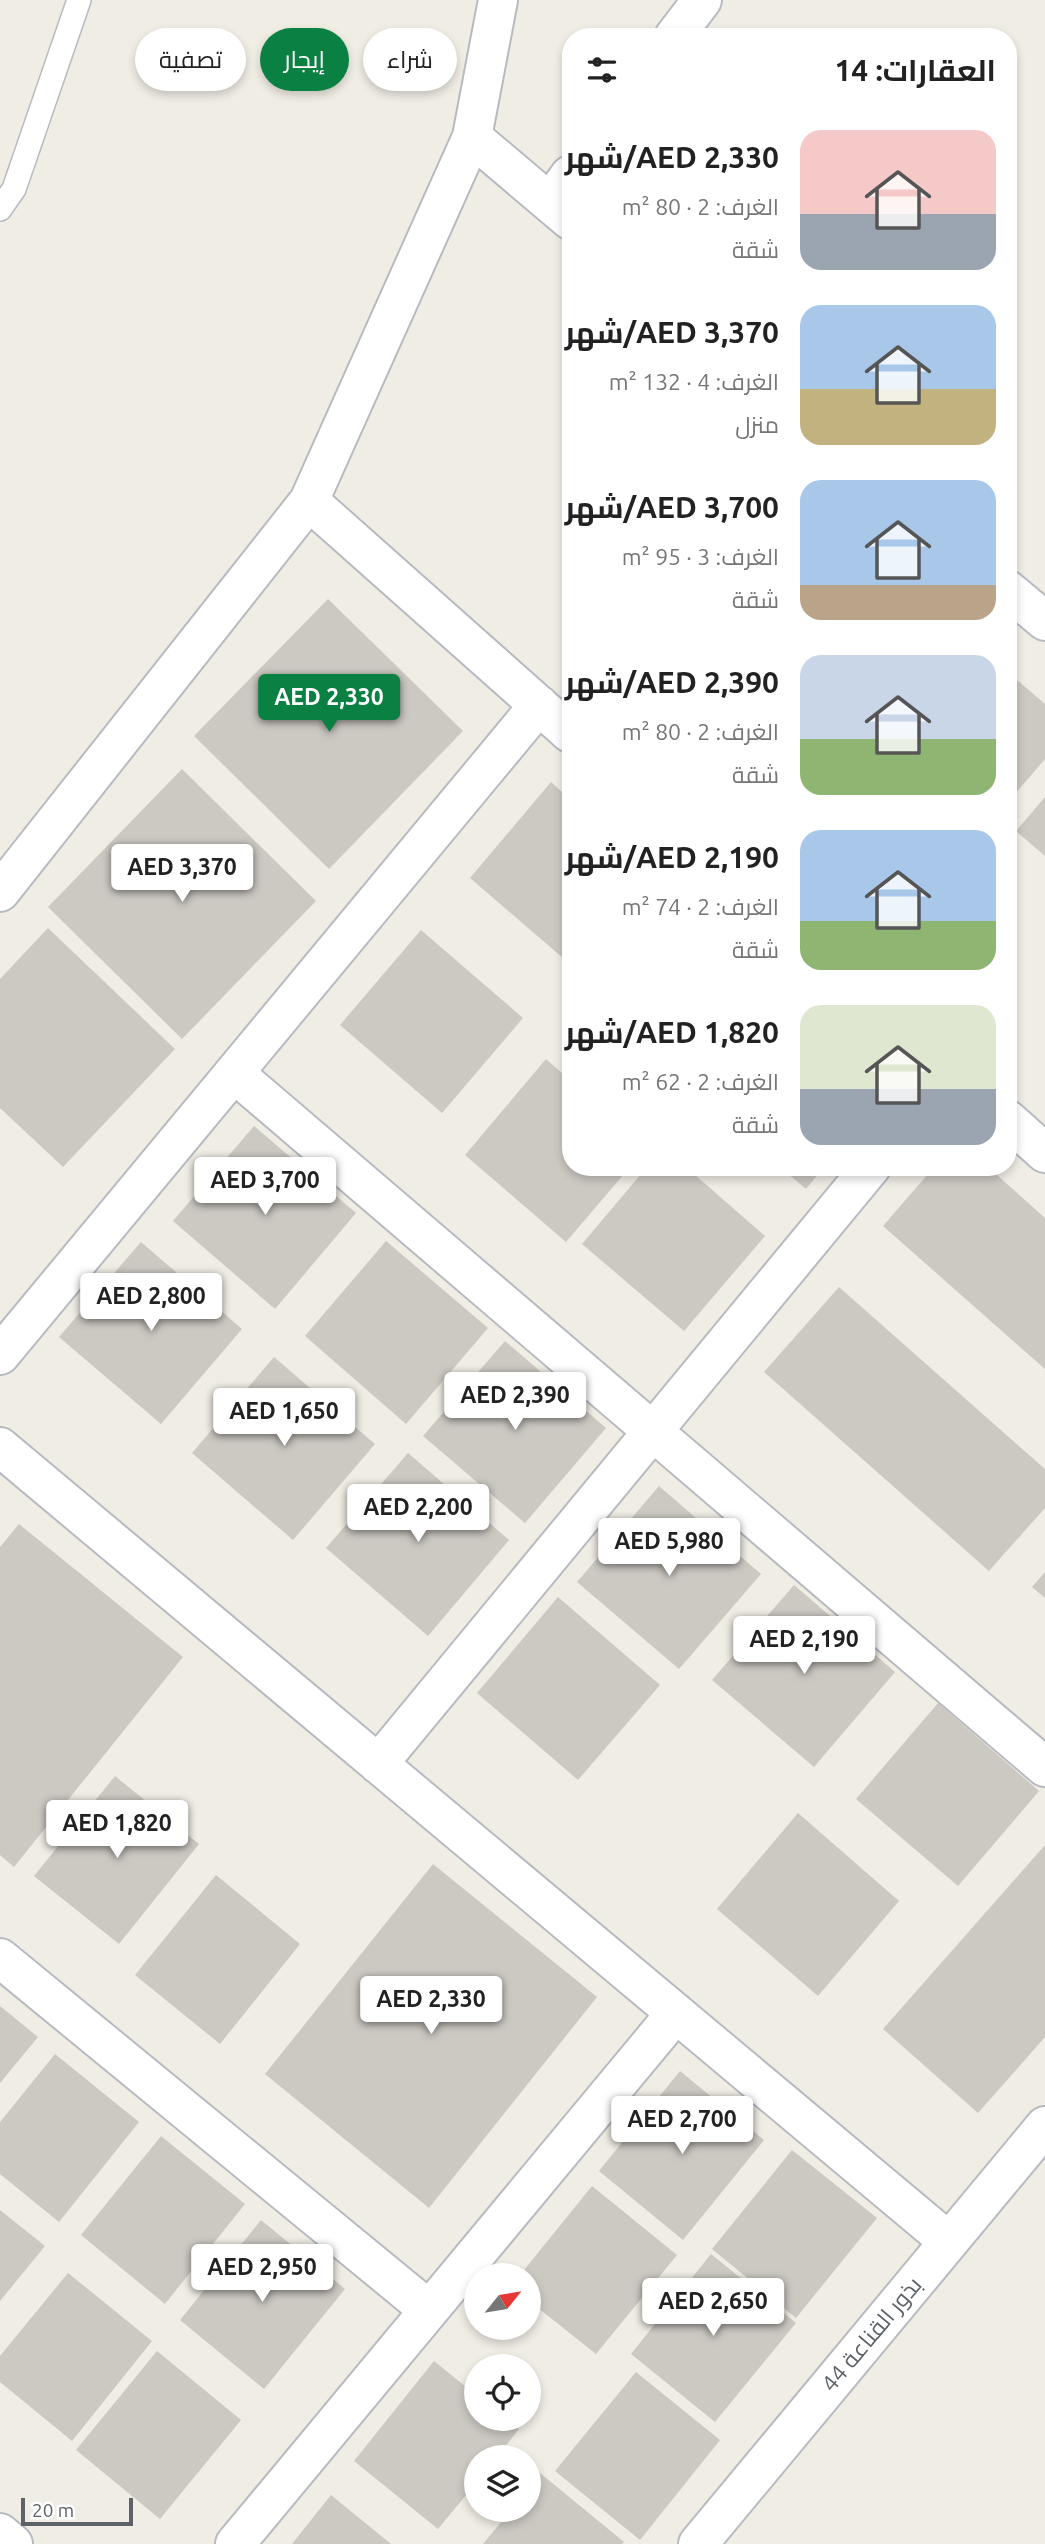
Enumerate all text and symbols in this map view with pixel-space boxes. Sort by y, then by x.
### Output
chip: تصفية [135,28,246,91]
chip: إيجار [260,28,349,91]
chip: شراء [363,28,457,91]
icon: filters [583,51,621,89]
text: العقارات: 14 [834,53,996,87]
text: AED 2,330/شهر [565,140,779,174]
icon: home [856,158,940,242]
text: الغرف: 2 · 80 m² [622,194,779,219]
text: شقة [732,237,779,262]
text: AED 3,370/شهر [565,315,779,349]
icon: home [856,333,940,417]
text: الغرف: 4 · 132 m² [609,369,779,394]
text: منزل [735,412,779,437]
text: AED 3,700/شهر [565,490,779,524]
icon: home [856,508,940,592]
text: الغرف: 3 · 95 m² [622,544,779,569]
text: شقة [732,587,779,612]
text: AED 2,390/شهر [565,665,779,699]
pin: AED 2,330 [249,674,409,734]
icon: home [856,683,940,767]
text: AED 2,330 [274,684,384,709]
text: الغرف: 2 · 80 m² [622,719,779,744]
text: شقة [732,762,779,787]
text: AED 2,190/شهر [565,840,779,874]
pin: AED 3,370 [102,844,262,904]
text: AED 3,370 [127,854,237,879]
icon: home [856,858,940,942]
text: الغرف: 2 · 74 m² [622,894,779,919]
text: شقة [732,937,779,962]
text: AED 1,820/شهر [565,1015,779,1049]
icon: home [856,1033,940,1117]
text: الغرف: 2 · 62 m² [622,1069,779,1094]
text: شقة [732,1112,779,1137]
pin: AED 3,700 [185,1158,345,1217]
text: AED 3,700 [210,1167,320,1192]
pin: AED 2,800 [71,1274,231,1333]
text: AED 2,800 [96,1283,206,1308]
pin: AED 2,390 [435,1372,595,1432]
text: AED 2,390 [460,1382,570,1407]
pin: AED 1,650 [204,1388,364,1448]
text: AED 1,650 [229,1398,339,1423]
pin: AED 2,200 [338,1484,498,1544]
text: AED 2,200 [363,1494,473,1519]
pin: AED 5,980 [589,1518,749,1578]
text: AED 5,980 [614,1528,724,1553]
pin: AED 2,190 [724,1616,884,1676]
text: AED 2,190 [749,1626,859,1651]
pin: AED 1,820 [37,1800,197,1860]
text: AED 1,820 [62,1810,172,1835]
pin: AED 2,330 [351,1976,511,2036]
text: AED 2,330 [376,1986,486,2011]
pin: AED 2,700 [602,2096,762,2156]
text: AED 2,700 [627,2106,737,2131]
pin: AED 2,950 [182,2244,342,2304]
text: AED 2,950 [207,2254,317,2279]
north arrow [464,2263,541,2340]
map controls [464,2263,541,2522]
street label: بذور القناعة 44 [816,2272,927,2397]
pin: AED 2,650 [633,2278,793,2338]
text: AED 2,650 [658,2288,768,2313]
button: locate [464,2354,541,2431]
button: layers [464,2445,541,2522]
scale bar [21,2495,133,2527]
text: 20 m [32,2499,74,2521]

